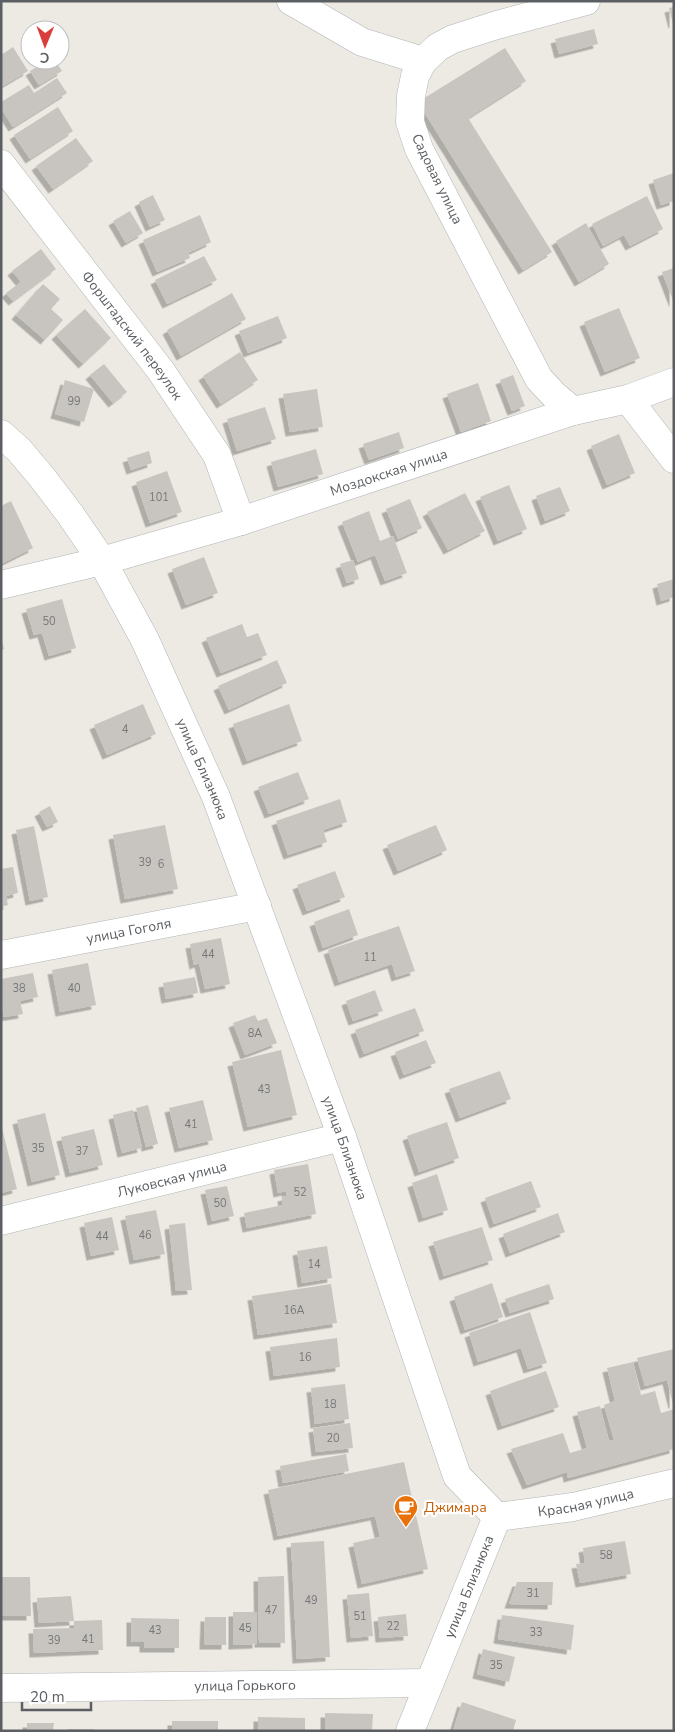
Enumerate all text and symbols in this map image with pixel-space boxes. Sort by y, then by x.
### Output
north arrow [20,20,70,70]
text: С [39,48,50,67]
street label: Садовая улица [407,131,467,227]
street label: Форштадский переулок [78,267,188,404]
house number: 99 [67,394,81,409]
street label: Моздокская улица [328,444,450,500]
house number: 101 [149,490,169,505]
house number: 50 [42,614,56,629]
street label: улица Близнюка [172,715,233,822]
house number: 4 [122,722,129,737]
house number: 39 [138,855,152,870]
house number: 6 [158,857,165,872]
street label: улица Гоголя [85,913,173,948]
house number: 44 [201,947,215,962]
house number: 11 [363,950,377,965]
house number: 38 [12,981,26,996]
house number: 40 [67,981,81,996]
house number: 8А [248,1026,262,1041]
house number: 43 [257,1082,271,1097]
street label: улица Близнюка [318,1093,372,1202]
house number: 41 [184,1117,198,1132]
house number: 35 [31,1141,45,1156]
house number: 37 [75,1144,89,1159]
street label: Луковская улица [115,1156,229,1202]
house number: 52 [293,1185,307,1200]
house number: 50 [213,1196,227,1211]
house number: 46 [138,1228,152,1243]
house number: 44 [95,1229,109,1244]
house number: 14 [307,1257,321,1272]
house number: 16А [283,1303,305,1318]
house number: 16 [298,1350,312,1365]
house number: 18 [323,1397,337,1412]
house number: 20 [326,1431,340,1446]
street label: Красная улица [537,1483,636,1521]
cafe icon: Джимара [393,1494,419,1528]
place label: Джимара [424,1498,487,1517]
street label: улица Близнюка [439,1532,498,1641]
house number: 58 [599,1548,613,1563]
house number: 31 [526,1586,540,1601]
house number: 49 [304,1593,318,1608]
house number: 47 [264,1603,278,1618]
house number: 51 [353,1609,367,1624]
house number: 22 [386,1619,400,1634]
house number: 45 [238,1621,252,1636]
house number: 43 [148,1623,162,1638]
house number: 33 [529,1625,543,1640]
house number: 41 [81,1632,95,1647]
house number: 39 [47,1633,61,1648]
house number: 35 [489,1658,503,1673]
street label: улица Горького [194,1675,296,1695]
scale bar [22,1680,91,1712]
text: 20 m [30,1687,65,1707]

